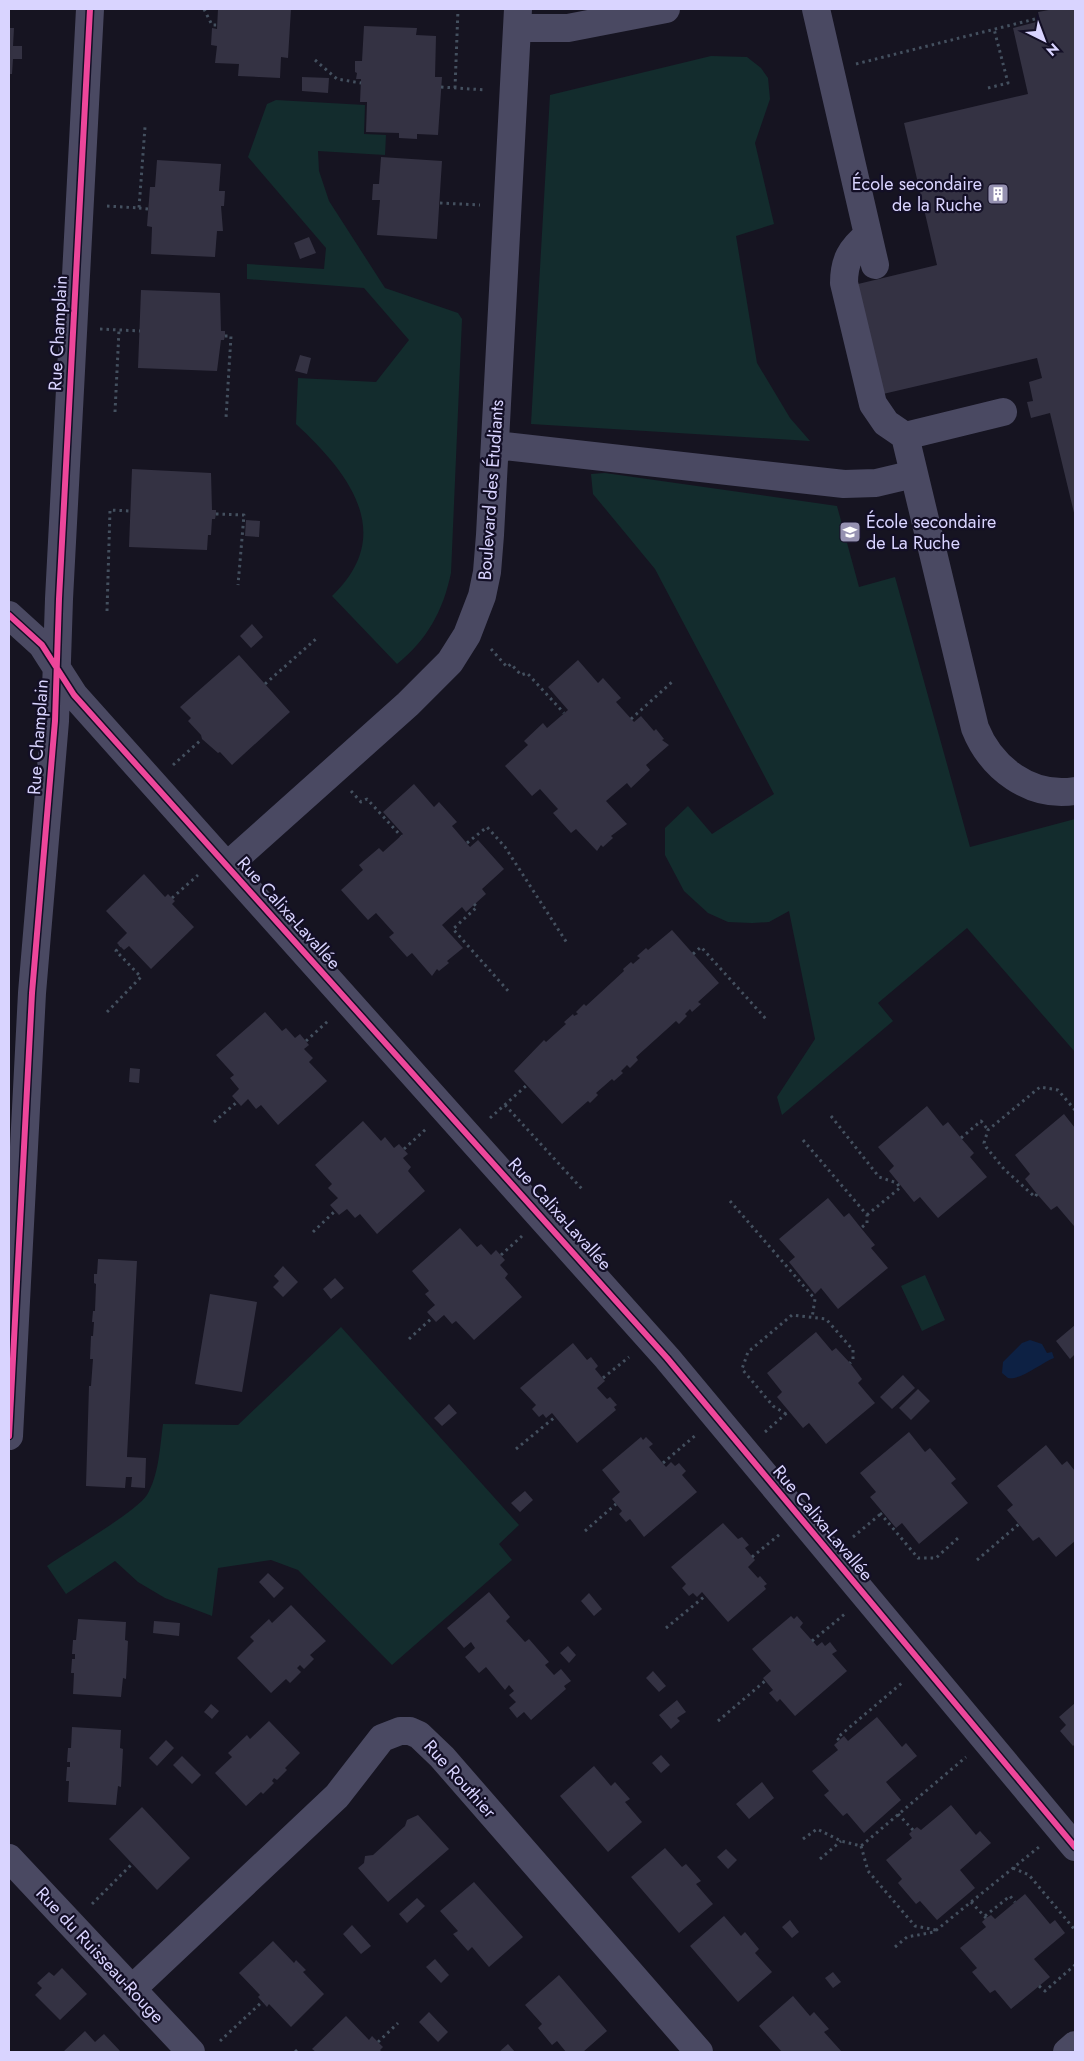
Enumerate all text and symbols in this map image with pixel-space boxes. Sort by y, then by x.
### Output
north arrow [1019,15,1069,65]
text: N [1042,39,1064,61]
place label: École secondaire de la Ruche [852,171,982,218]
building icon: École secondaire de la Ruche [986,182,1010,206]
street label: Rue Champlain [42,274,74,392]
street label: Boulevard des Étudiants [472,399,510,581]
place label: École secondaire de La Ruche [866,509,996,556]
school or university icon: École secondaire de La Ruche [838,520,862,544]
street label: Rue Champlain [21,678,55,796]
street label: Rue Calixa-Lavallée [231,851,347,975]
street label: Rue Calixa-Lavallée [502,1152,618,1276]
street label: Rue Calixa-Lavallée [767,1459,879,1587]
street label: Rue Routhier [418,1734,503,1825]
street label: Rue du Ruisseau-Rouge [30,1881,170,2029]

